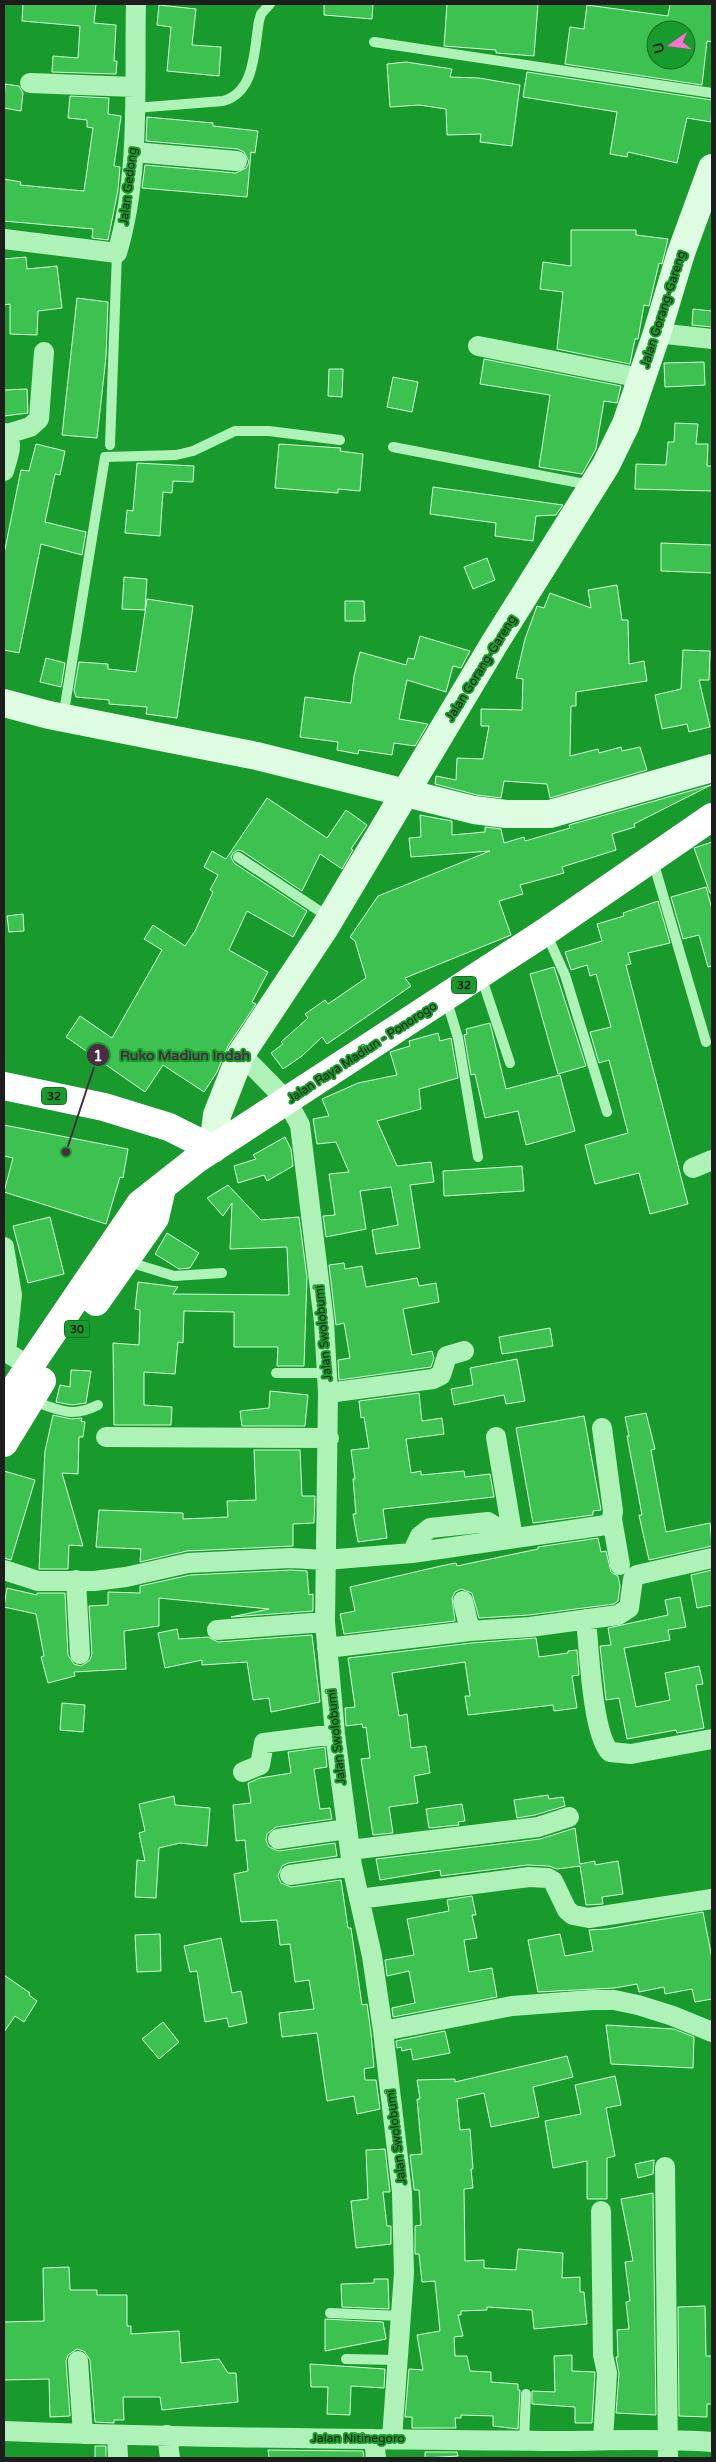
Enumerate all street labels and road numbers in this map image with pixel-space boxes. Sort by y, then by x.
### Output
street label: Jalan Gedong [116,146,140,226]
street label: Jalan Gorang-Gareng [638,249,688,369]
street label: Jalan Gorang-Gareng [443,613,519,723]
road number: 32 [452,976,476,994]
street label: Jalan Raya Madiun - Ponorogo [285,998,439,1106]
road number: 32 [42,1088,66,1104]
street label: Jalan Swolobumi [312,1285,334,1381]
road number: 30 [64,1320,90,1338]
street label: Jalan Swolobumi [324,1689,348,1785]
street label: Jalan Swolobumi [383,2089,409,2185]
street label: Jalan Nitinegoro [311,2431,405,2445]

